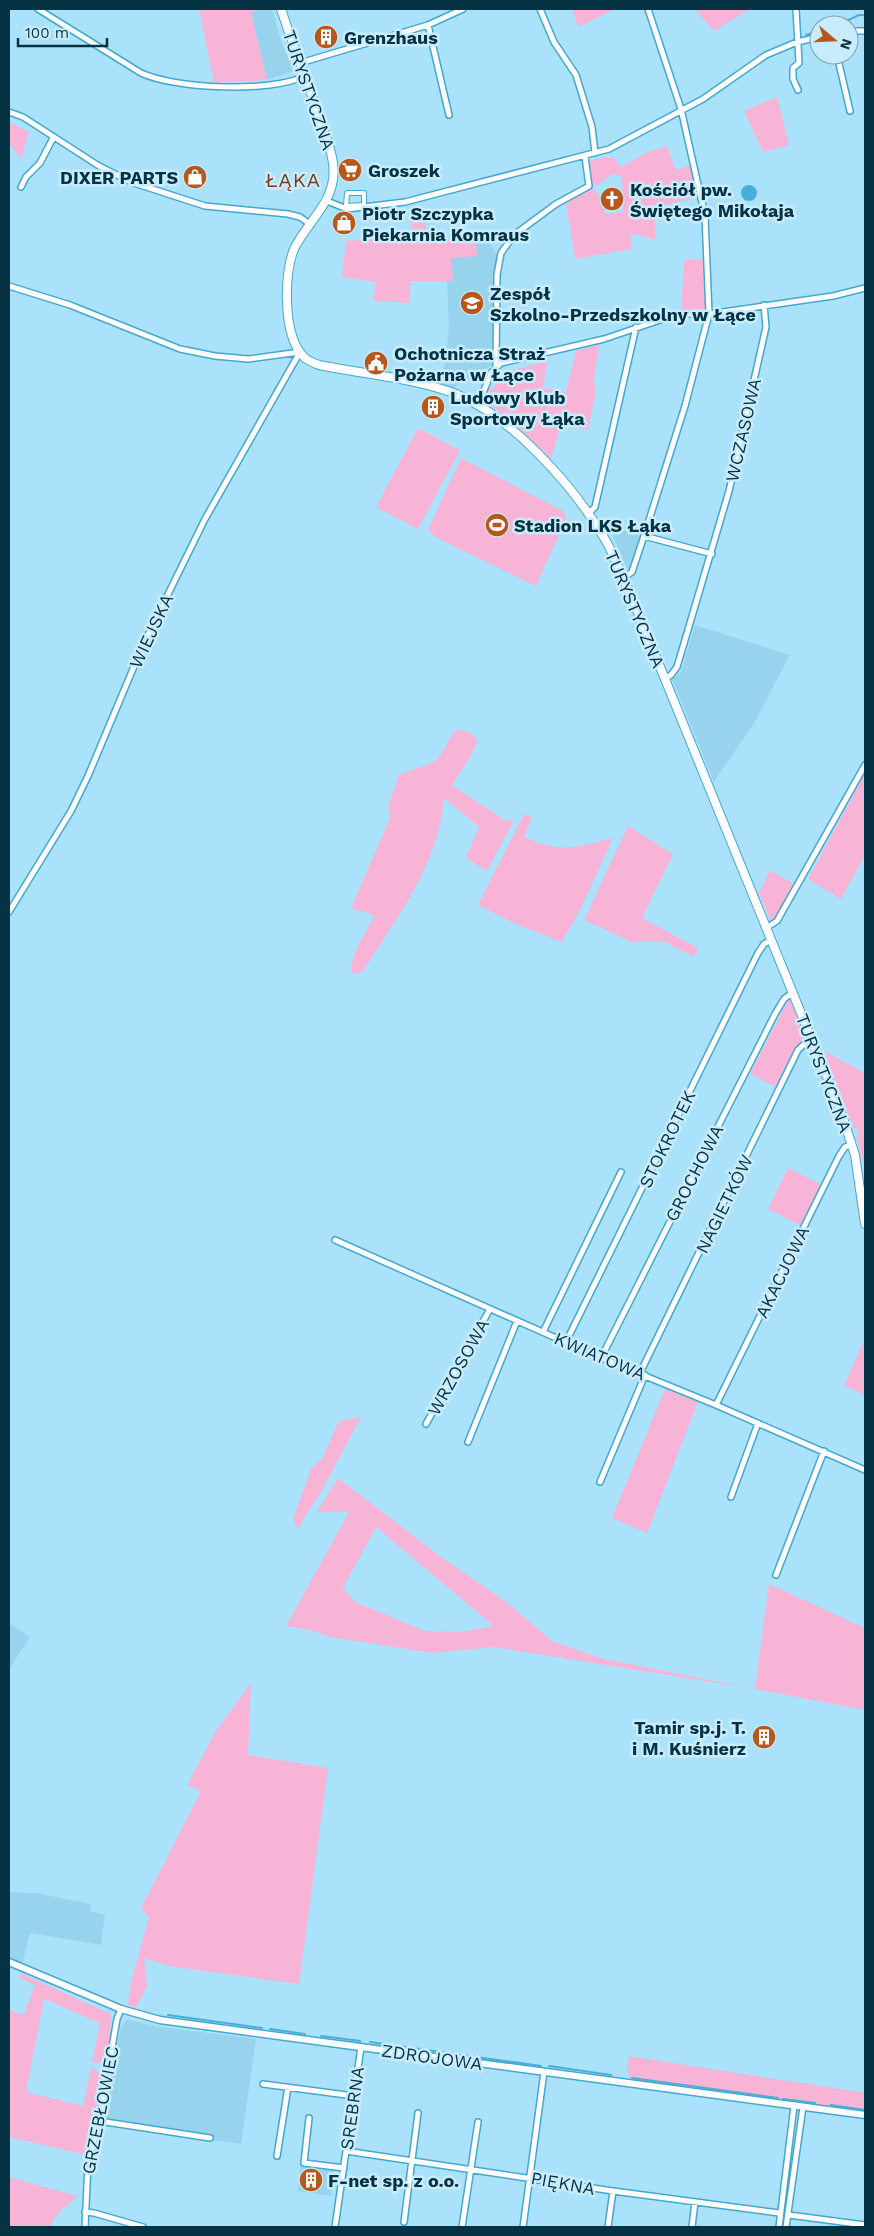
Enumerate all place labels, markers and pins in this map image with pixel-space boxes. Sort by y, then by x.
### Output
building icon: Grenzhaus [313,24,339,50]
place label: Grenzhaus [344,27,438,48]
supermarket icon: Groszek [337,157,363,183]
place label: Groszek [368,160,441,181]
shop icon: DIXER PARTS [182,164,208,190]
place label: DIXER PARTS [60,167,178,188]
place label: Kościół pw. Świętego Mikołaja [630,179,795,221]
church icon: Kościół pw. Świętego Mikołaja [599,186,625,212]
place label: Piotr Szczypka Piekarnia Komraus [362,203,529,245]
shop icon: Piotr Szczypka Piekarnia Komraus [331,210,357,236]
place label: Zespół Szkolno-Przedszkolny w Łące [490,283,756,325]
school or university icon: Zespół Szkolno-Przedszkolny w Łące [459,290,485,316]
place label: Ochotnicza Straż Pożarna w Łące [394,343,545,385]
public building icon: Ochotnicza Straż Pożarna w Łące [363,350,389,376]
place label: Ludowy Klub Sportowy Łąka [450,387,585,429]
building icon: Ludowy Klub Sportowy Łąka [420,394,446,420]
sports icon: Stadion LKS Łąka [484,512,510,538]
place label: Stadion LKS Łąka [514,515,672,536]
place label: Tamir sp.j. T. i M. Kuśnierz [632,1717,746,1759]
building icon: Tamir sp.j. T. i M. Kuśnierz [751,1724,777,1750]
building icon: F-net sp. z o.o. [298,2167,324,2193]
place label: F-net sp. z o.o. [328,2170,459,2191]

